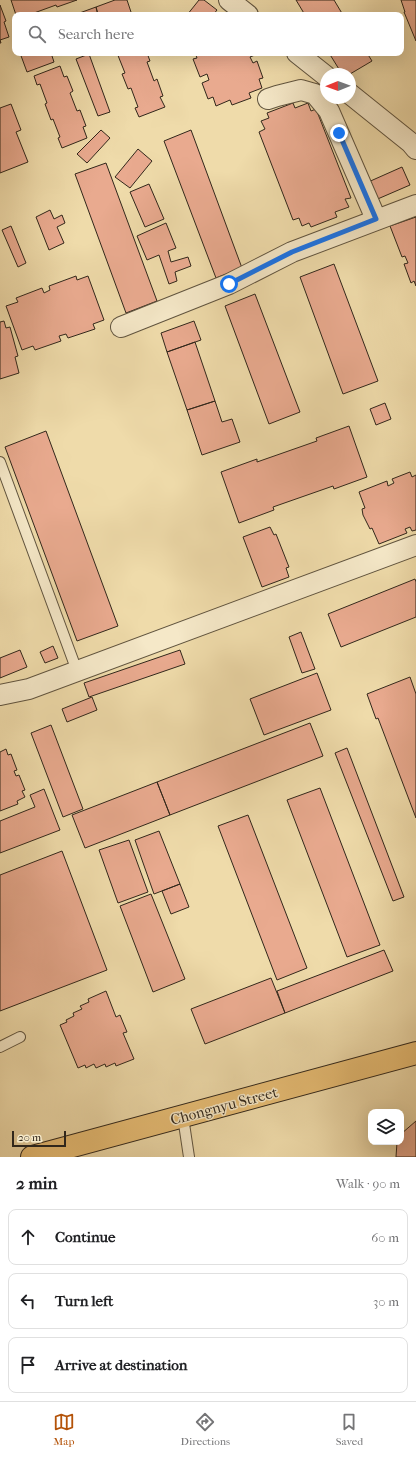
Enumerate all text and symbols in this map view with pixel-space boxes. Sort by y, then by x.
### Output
search box [12,12,404,56]
icon: search [26,23,48,45]
text: Search here [58,25,134,43]
north arrow [320,68,356,104]
route end [330,124,348,142]
route start [220,275,238,293]
street label: Chongnyu Street [168,1083,280,1129]
map controls [368,1109,404,1145]
button: layers [368,1109,404,1145]
scale bar [12,1129,66,1148]
text: 20 m [18,1131,41,1144]
text: 2 min [16,1173,57,1193]
text: Walk · 90 m [336,1176,400,1191]
icon: ahead [17,1226,39,1248]
text: Continue [55,1228,115,1246]
text: 60 m [371,1230,399,1245]
icon: left [17,1290,39,1312]
text: Turn left [55,1292,113,1310]
text: 30 m [373,1294,399,1309]
icon: arrive [17,1354,39,1376]
text: Arrive at destination [55,1356,187,1374]
tab: Map [53,1411,75,1448]
tab: Directions [181,1411,230,1448]
tab: Saved [336,1411,363,1448]

